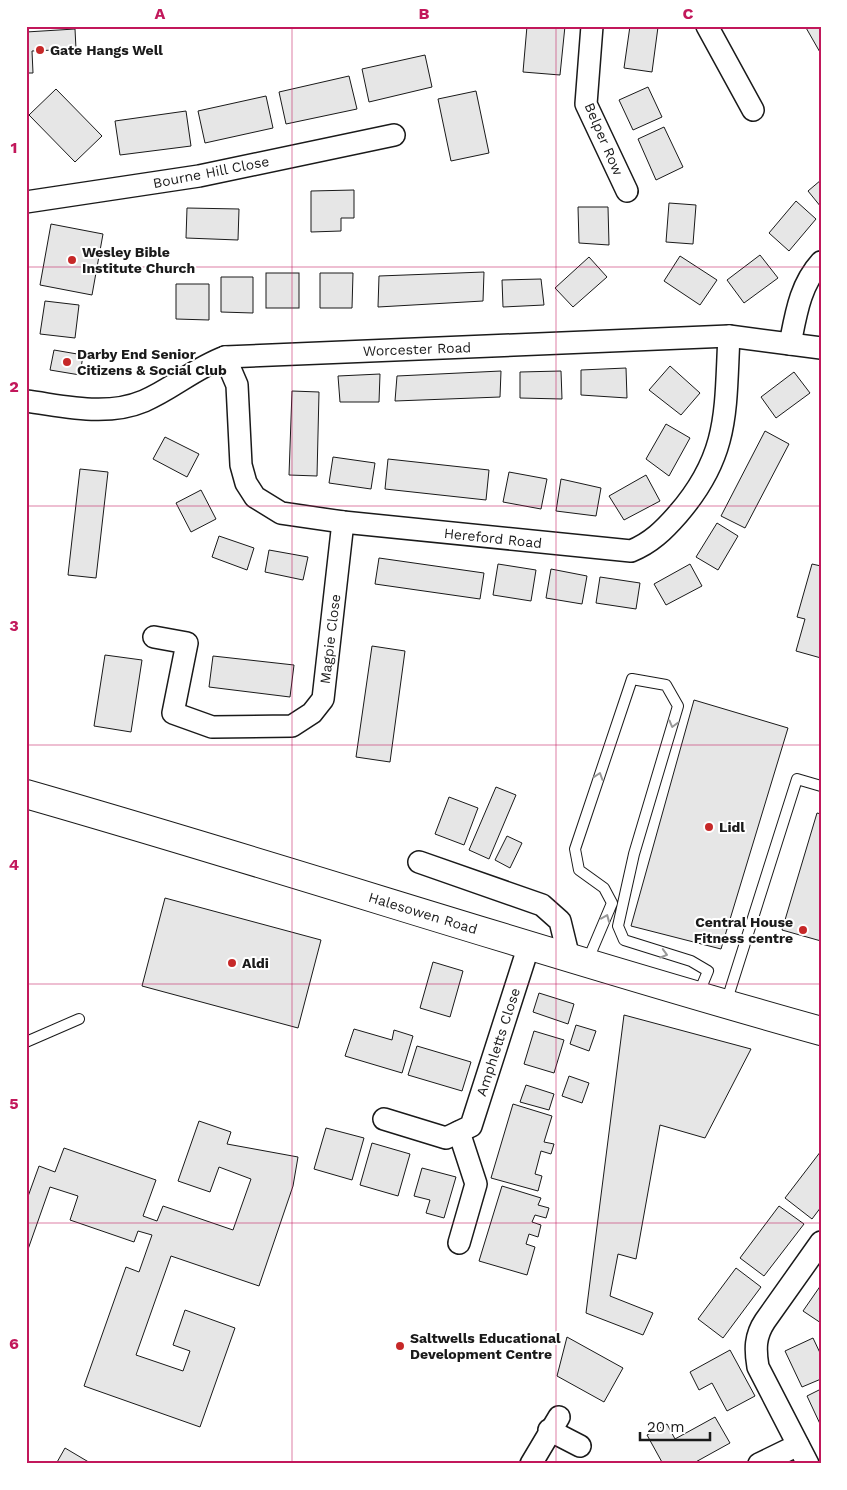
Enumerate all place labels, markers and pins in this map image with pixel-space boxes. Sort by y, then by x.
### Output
place label: Gate Hangs Well [50,42,163,58]
marker: Gate Hangs Well [34,44,46,56]
place label: Wesley Bible Institute Church [82,244,195,276]
marker: Wesley Bible Institute Church [66,254,78,266]
place label: Darby End Senior Citizens & Social Club [77,346,227,378]
marker: Darby End Senior Citizens & Social Club [61,356,73,368]
place label: Lidl [719,819,745,835]
marker: Lidl [703,821,715,833]
place label: Central House Fitness centre [694,914,793,946]
marker: Central House Fitness centre [797,924,809,936]
place label: Aldi [242,955,269,971]
marker: Aldi [226,957,238,969]
place label: Saltwells Educational Development Centre [410,1330,561,1362]
marker: Saltwells Educational Development Centre [394,1340,406,1352]

